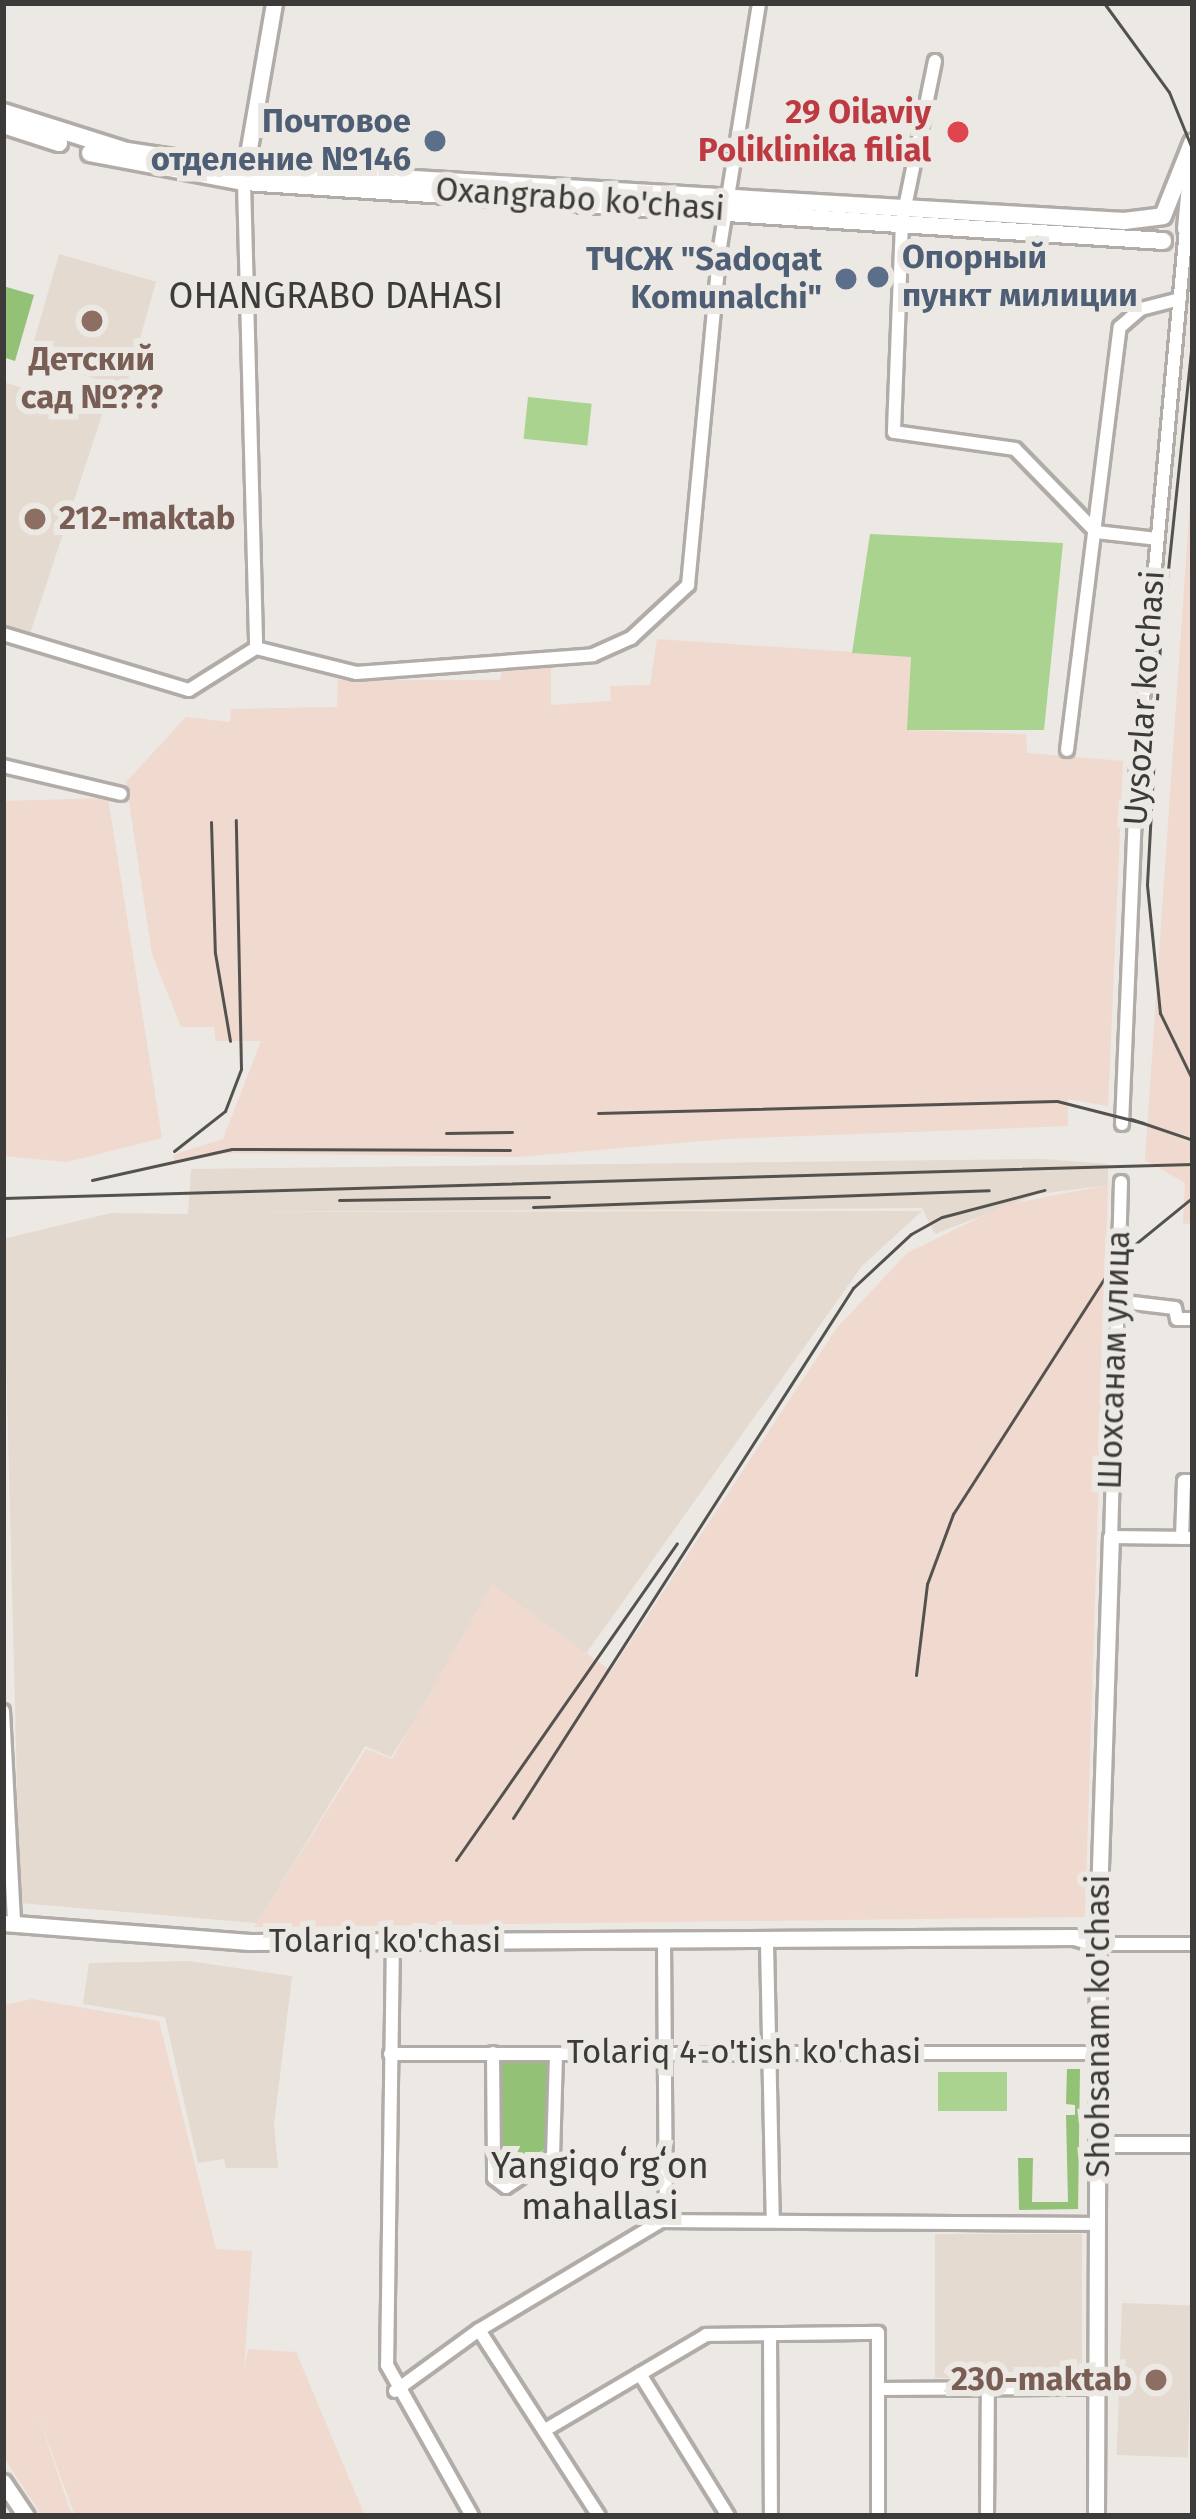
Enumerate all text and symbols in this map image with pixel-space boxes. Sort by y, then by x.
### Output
place label: 29 Oilaviy Poliklinika filial [698,93,931,171]
place label: Почтовое отделение №146 [151,102,411,180]
marker: 29 Oilaviy Poliklinika filial [942,116,974,148]
marker: Почтовое отделение №146 [422,128,448,154]
street label: Oxangrabo ko'chasi [434,170,726,230]
place label: Опорный пункт милиции [902,238,1138,316]
place label: ТЧСЖ "Sadoqat Komunalchi" [586,240,822,318]
marker: Опорный пункт милиции [865,264,891,290]
marker: ТЧСЖ "Sadoqat Komunalchi" [833,266,859,292]
district label: OHANGRABO DAHASI [145,275,527,319]
marker: Детский сад №??? [79,308,105,334]
place label: Детский сад №??? [21,340,163,418]
place label: 212-maktab [59,499,235,539]
marker: 212-maktab [22,506,48,532]
street label: Uysozlar ko'chasi [1116,569,1174,827]
street label: Шохсанам улица [1091,1230,1139,1490]
street label: Shohsanam ko'chasi [1079,1874,1119,2178]
street label: Tolariq ko'chasi [269,1922,501,1962]
street label: Tolariq 4-o'tish ko'chasi [567,2033,921,2073]
district label: Yangiqoʻrgʻon mahallasi [491,2144,709,2229]
place label: 230-maktab [951,2360,1132,2400]
marker: 230-maktab [1143,2367,1169,2393]

